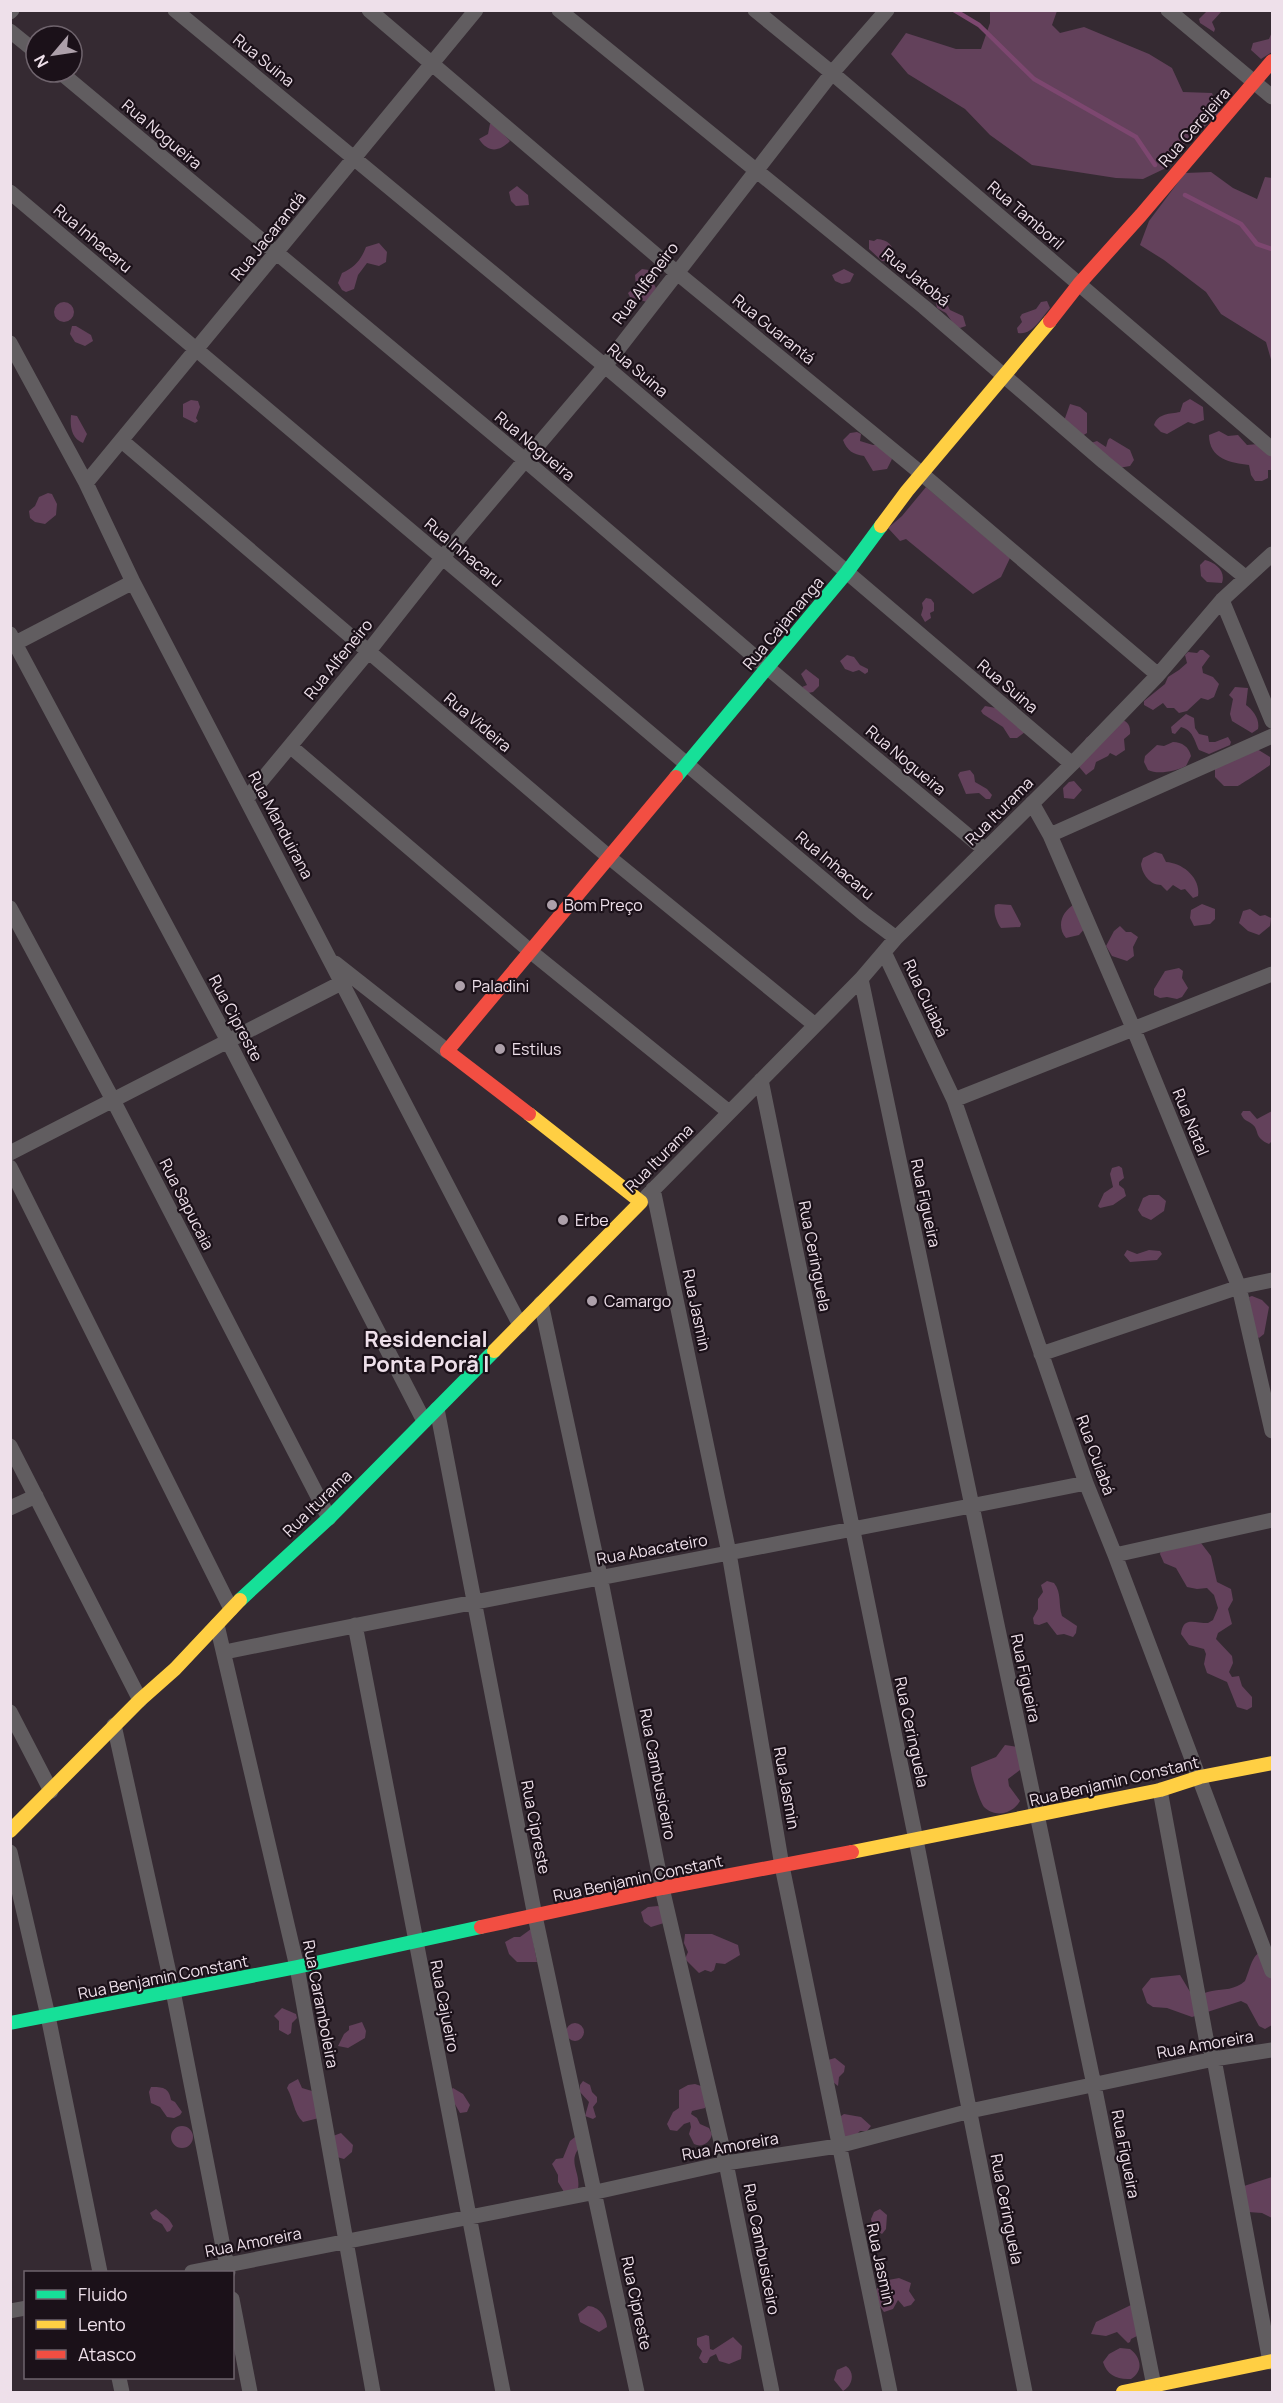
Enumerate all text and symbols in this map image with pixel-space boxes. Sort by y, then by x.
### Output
north arrow [24,24,84,84]
street label: Rua Suina [229,28,299,92]
text: N [28,51,53,72]
street label: Rua Cerejeira [1153,82,1235,172]
street label: Rua Nogueira [117,94,207,174]
street label: Rua Tamboril [983,176,1069,254]
street label: Rua Jacarandá [226,187,310,285]
street label: Rua Inhacaru [49,199,137,277]
street label: Rua Alfeneiro [607,237,683,329]
street label: Rua Jatobá [877,243,955,311]
street label: Rua Guarantá [728,289,820,369]
street label: Rua Suina [603,338,673,402]
street label: Rua Nogueira [490,406,580,486]
street label: Rua Inhacaru [420,513,508,591]
street label: Rua Cajamanga [738,572,828,674]
street label: Rua Alfeneiro [299,614,377,704]
street label: Rua Suina [973,654,1043,718]
street label: Rua Videira [440,687,516,757]
street label: Rua Nogueira [861,720,951,800]
street label: Rua Manduirana [243,767,319,883]
street label: Rua Iturama [960,772,1038,850]
street label: Rua Inhacaru [791,826,879,904]
place label: Bom Preço [564,894,643,916]
marker: Bom Preço [545,898,559,912]
street label: Rua Cuiabá [898,955,954,1041]
street label: Rua Cipreste [204,971,268,1065]
place label: Paladini [472,975,529,997]
marker: Paladini [453,979,467,993]
place label: Estilus [512,1038,561,1060]
marker: Estilus [493,1042,507,1056]
street label: Rua Natal [1168,1085,1214,1159]
street label: Rua Iturama [620,1119,698,1197]
street label: Rua Sapucaia [155,1155,219,1253]
street label: Rua Figueira [906,1157,946,1249]
street label: Rua Ceringuela [793,1199,837,1313]
place label: Erbe [575,1209,609,1231]
marker: Erbe [556,1213,570,1227]
street label: Rua Jasmin [678,1267,716,1353]
place label: Camargo [604,1290,671,1312]
marker: Camargo [585,1294,599,1308]
district label: Residencial Ponta Porã I [362,1324,490,1379]
street label: Rua Cuiabá [1071,1412,1121,1498]
street label: Rua Iturama [278,1464,356,1542]
street label: Rua Abacateiro [595,1528,709,1570]
street label: Rua Figueira [1006,1632,1046,1724]
street label: Rua Ceringuela [890,1675,934,1789]
street label: Rua Cambusiceiro [634,1706,682,1842]
street label: Rua Jasmin [769,1745,805,1831]
street label: Rua Benjamin Constant [1027,1751,1201,1811]
street label: Rua Cipreste [516,1778,556,1876]
street label: Rua Benjamin Constant [551,1849,725,1907]
street label: Rua Caramboleira [298,1938,344,2070]
street label: Rua Benjamin Constant [76,1950,250,2004]
street label: Rua Cajueiro [425,1958,465,2054]
street label: Rua Amoreira [1155,2025,1255,2063]
street label: Rua Figueira [1107,2108,1145,2200]
street label: Rua Amoreira [680,2127,780,2165]
street label: Rua Ceringuela [985,2152,1029,2266]
street label: Rua Cambusiceiro [738,2181,786,2317]
street label: Rua Jasmin [862,2221,900,2307]
street label: Rua Amoreira [203,2222,303,2262]
street label: Rua Cipreste [616,2254,658,2352]
legend [24,2271,234,2379]
text: Fluido [78,2282,127,2306]
text: Lento [78,2312,126,2336]
text: Atasco [78,2342,136,2366]

